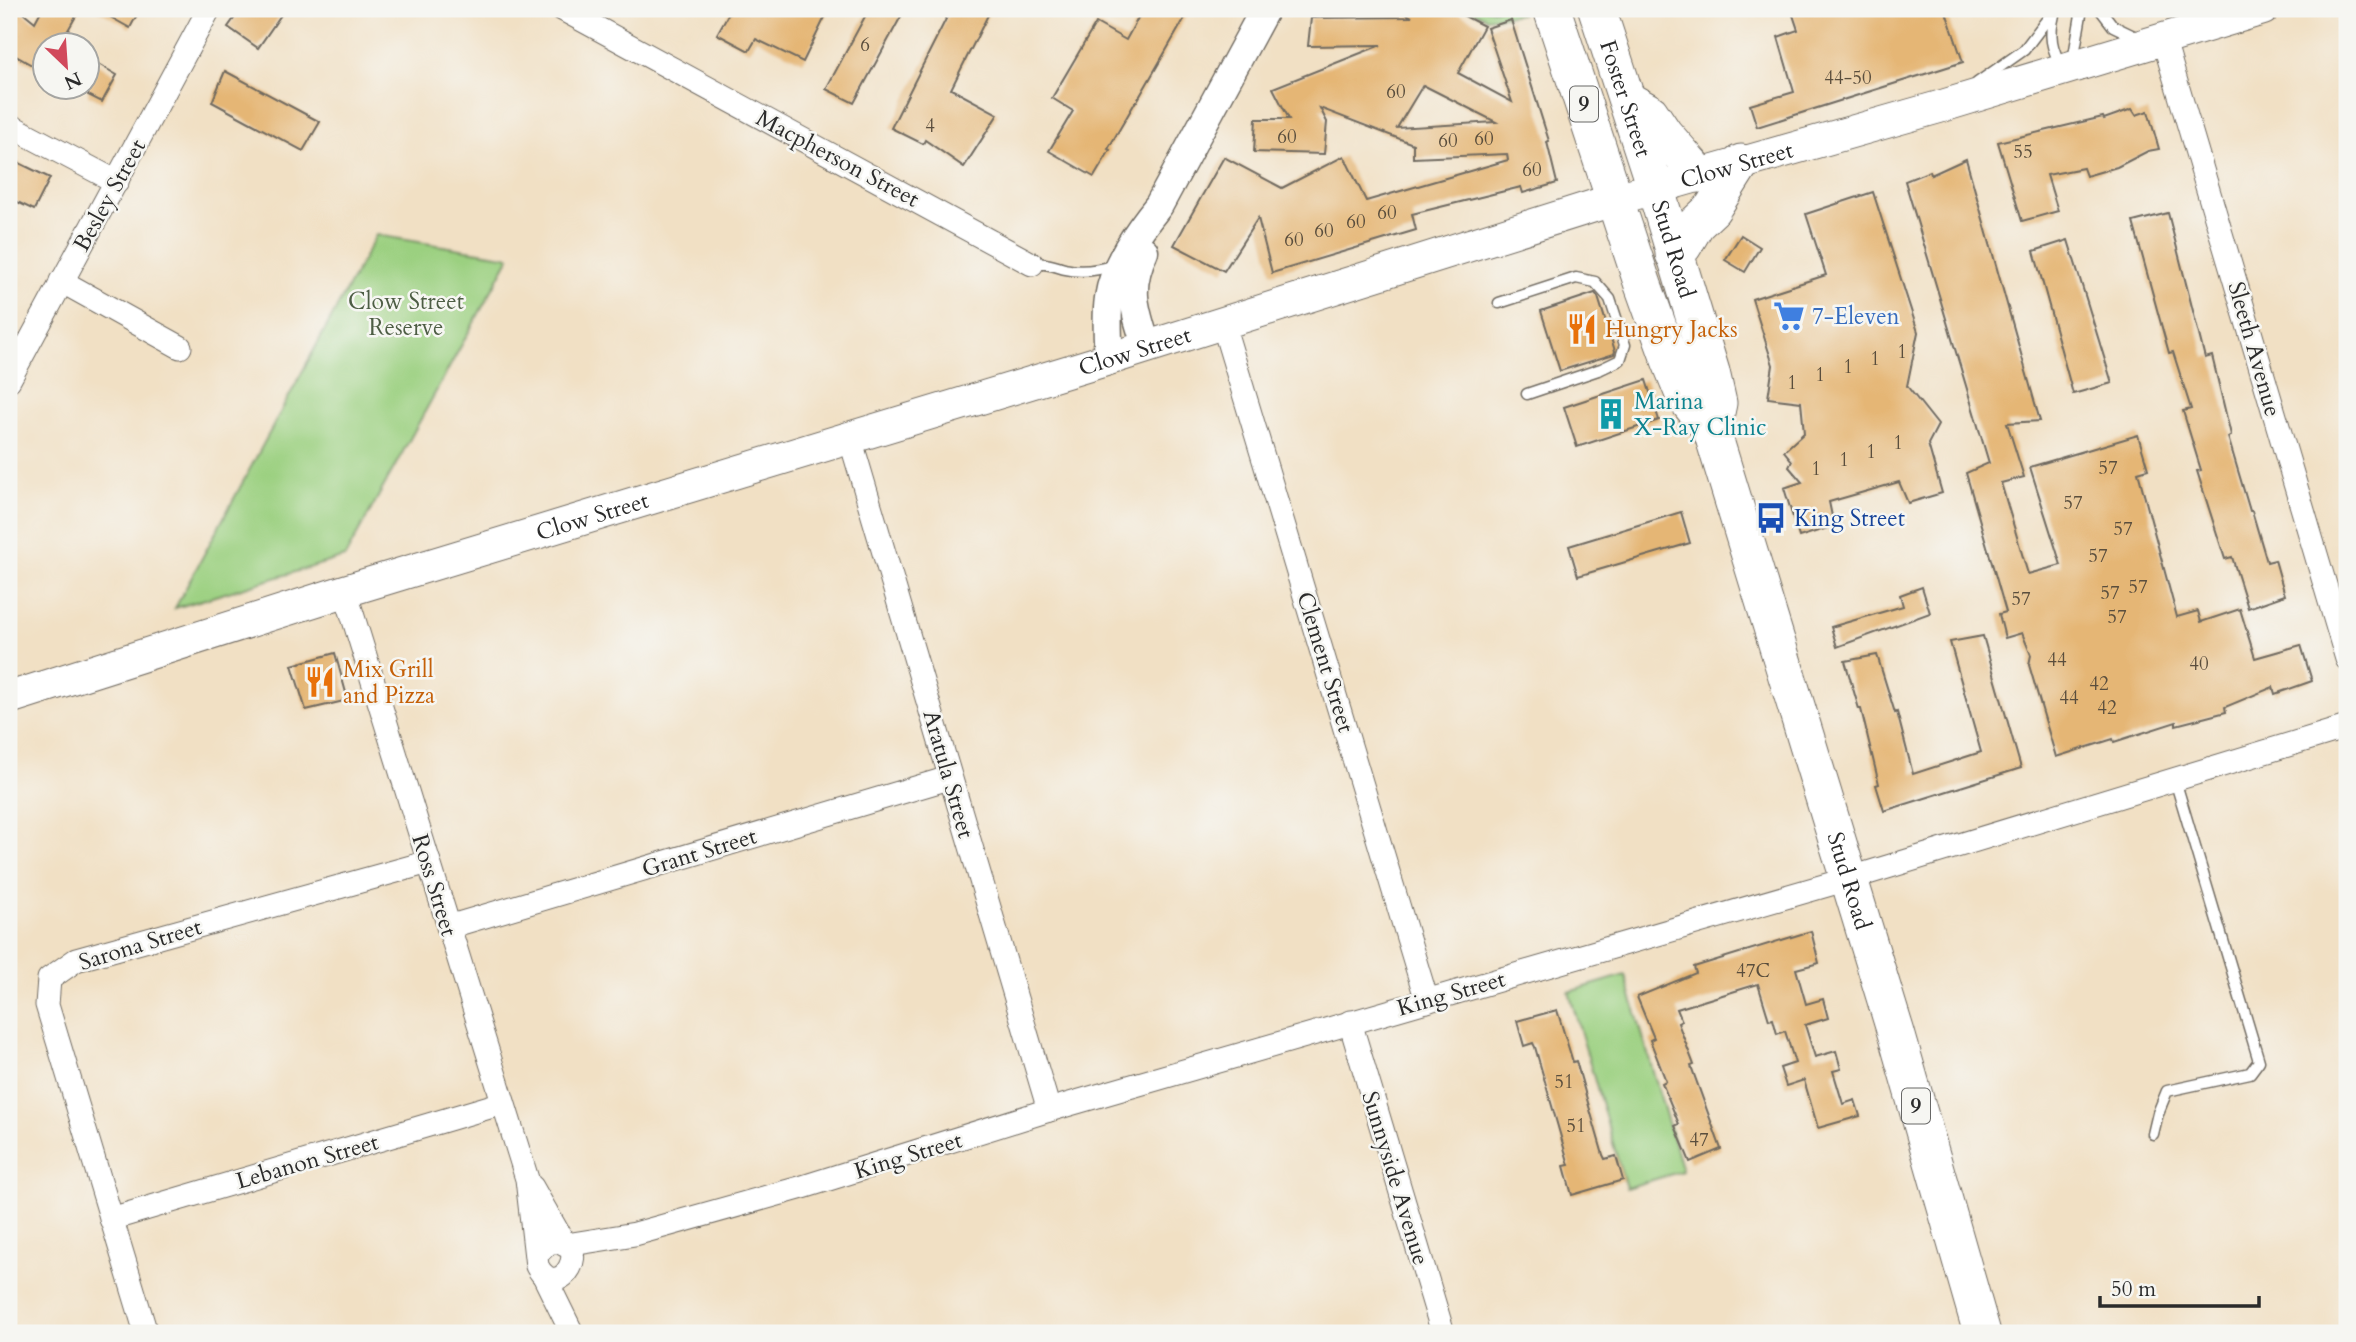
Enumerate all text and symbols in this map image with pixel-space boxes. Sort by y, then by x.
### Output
north arrow [32,32,102,102]
house number: 6 [860,32,870,58]
street label: Foster Street [1592,36,1659,161]
text: N [59,65,86,96]
house number: 44-50 [1824,65,1872,91]
house number: 60 [1386,79,1406,105]
road number: 9 [1570,86,1598,122]
street label: Macpherson Street [751,102,925,214]
house number: 4 [925,113,935,139]
house number: 60 [1277,124,1297,150]
house number: 60 [1474,126,1494,152]
house number: 60 [1438,128,1458,154]
street label: Besley Street [66,134,153,257]
street label: Clow Street [1677,134,1797,196]
house number: 55 [2013,139,2033,165]
house number: 60 [1522,157,1542,183]
street label: Stud Road [1644,197,1703,302]
house number: 60 [1377,200,1397,226]
house number: 60 [1346,209,1366,235]
house number: 60 [1314,218,1334,244]
house number: 60 [1284,227,1304,253]
street label: Sleeth Avenue [2220,278,2289,420]
park label: Clow Street Reserve [348,286,464,343]
supermarket icon: 7-Eleven [1772,299,1806,333]
place label: 7-Eleven [1812,301,1900,332]
restaurant icon: Hungry Jacks [1565,312,1599,346]
place label: Hungry Jacks [1605,314,1738,345]
street label: Clow Street [1075,319,1195,383]
house number: 1 [1897,339,1907,365]
house number: 1 [1870,346,1880,372]
house number: 1 [1843,354,1853,380]
house number: 1 [1815,362,1825,388]
house number: 1 [1787,370,1797,396]
place label: Marina X-Ray Clinic [1634,386,1767,443]
building icon: Marina X-Ray Clinic [1594,397,1628,431]
house number: 1 [1893,430,1903,456]
house number: 1 [1866,439,1876,465]
house number: 1 [1839,447,1849,473]
house number: 57 [2098,455,2118,481]
house number: 1 [1811,456,1821,482]
street label: Clow Street [532,485,652,548]
house number: 57 [2063,490,2083,516]
bus stop icon: King Street [1754,501,1788,535]
place label: King Street [1794,503,1905,534]
house number: 57 [2113,516,2133,542]
house number: 57 [2088,543,2108,569]
house number: 57 [2128,574,2148,600]
house number: 57 [2100,580,2120,606]
house number: 57 [2011,586,2031,612]
street label: Clement Street [1289,588,1362,736]
house number: 57 [2107,604,2127,630]
house number: 44 [2047,647,2067,673]
house number: 40 [2189,651,2209,677]
place label: Mix Grill and Pizza [343,654,435,711]
restaurant icon: Mix Grill and Pizza [303,665,337,699]
house number: 42 [2089,671,2109,697]
house number: 44 [2059,685,2079,711]
house number: 42 [2097,695,2117,721]
street label: Aratula Street [915,706,982,842]
street label: Grant Street [638,820,760,885]
street label: Stud Road [1819,828,1879,934]
street label: Ross Street [404,830,465,940]
street label: Sarona Street [75,911,205,978]
house number: 47C [1736,958,1770,984]
street label: King Street [1393,963,1509,1024]
house number: 51 [1554,1069,1574,1095]
street label: Sunnyside Avenue [1354,1088,1437,1269]
road number: 9 [1902,1088,1930,1124]
house number: 51 [1566,1113,1586,1139]
street label: King Street [851,1124,966,1187]
street label: Lebanon Street [232,1126,382,1197]
house number: 47 [1689,1127,1709,1153]
scale bar [2100,1265,2260,1309]
text: 50 m [2111,1275,2156,1304]

